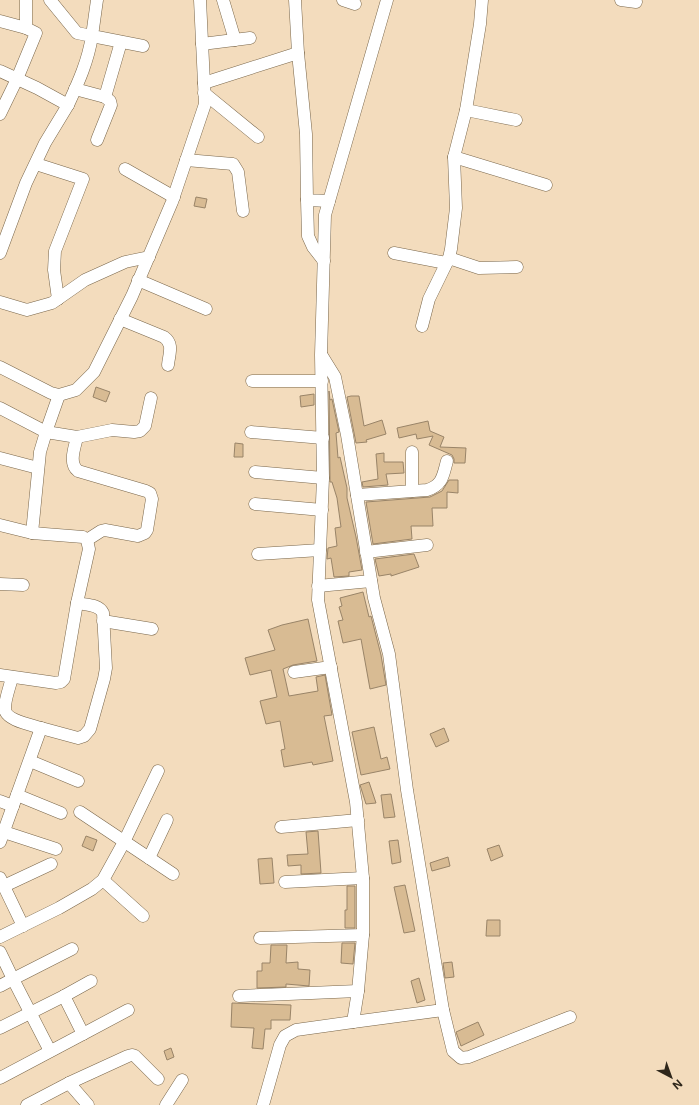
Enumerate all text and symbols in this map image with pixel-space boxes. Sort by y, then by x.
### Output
north arrow [651,1057,691,1097]
text: N [670,1077,685,1093]

